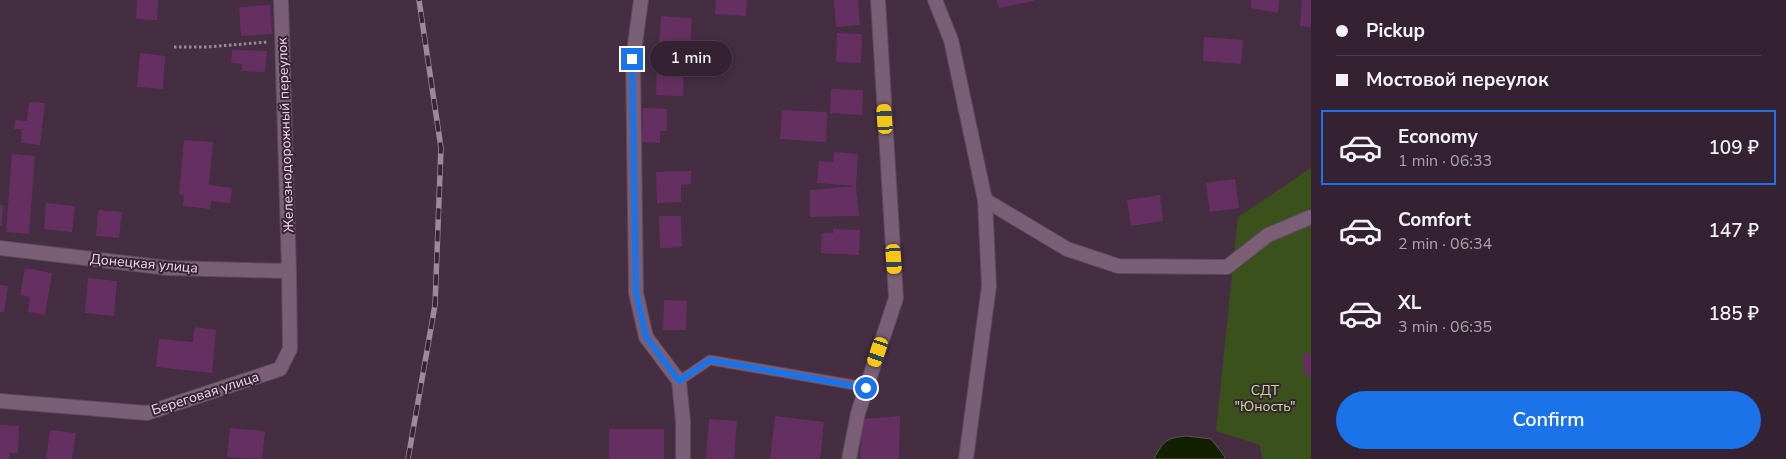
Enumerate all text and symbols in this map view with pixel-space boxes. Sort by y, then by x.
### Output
text: Pickup [1366,18,1425,44]
street label: Железнодорожный переулок [273,36,298,233]
callout: 1 min [650,42,732,76]
text: 1 min [671,47,711,69]
route end [621,48,643,70]
text: Мостовой переулок [1366,67,1549,93]
car [876,104,893,134]
text: Economy [1398,124,1478,150]
icon: car [1338,125,1383,170]
text: 109 ₽ [1708,135,1759,161]
text: 1 min · 06:33 [1398,150,1492,172]
text: Comfort [1398,207,1471,233]
icon: car [1338,208,1383,253]
text: 147 ₽ [1708,218,1759,244]
text: 2 min · 06:34 [1398,233,1492,255]
car [885,244,902,274]
street label: Донецкая улица [89,249,199,278]
text: XL [1398,290,1421,316]
icon: car [1338,291,1383,336]
text: 185 ₽ [1708,301,1759,327]
text: 3 min · 06:35 [1398,316,1492,338]
car [866,335,889,369]
street label: Береговая улица [149,367,261,420]
route start [855,377,877,399]
park label: СДТ "Юность" [1235,381,1295,416]
button: Confirm [1336,391,1761,449]

